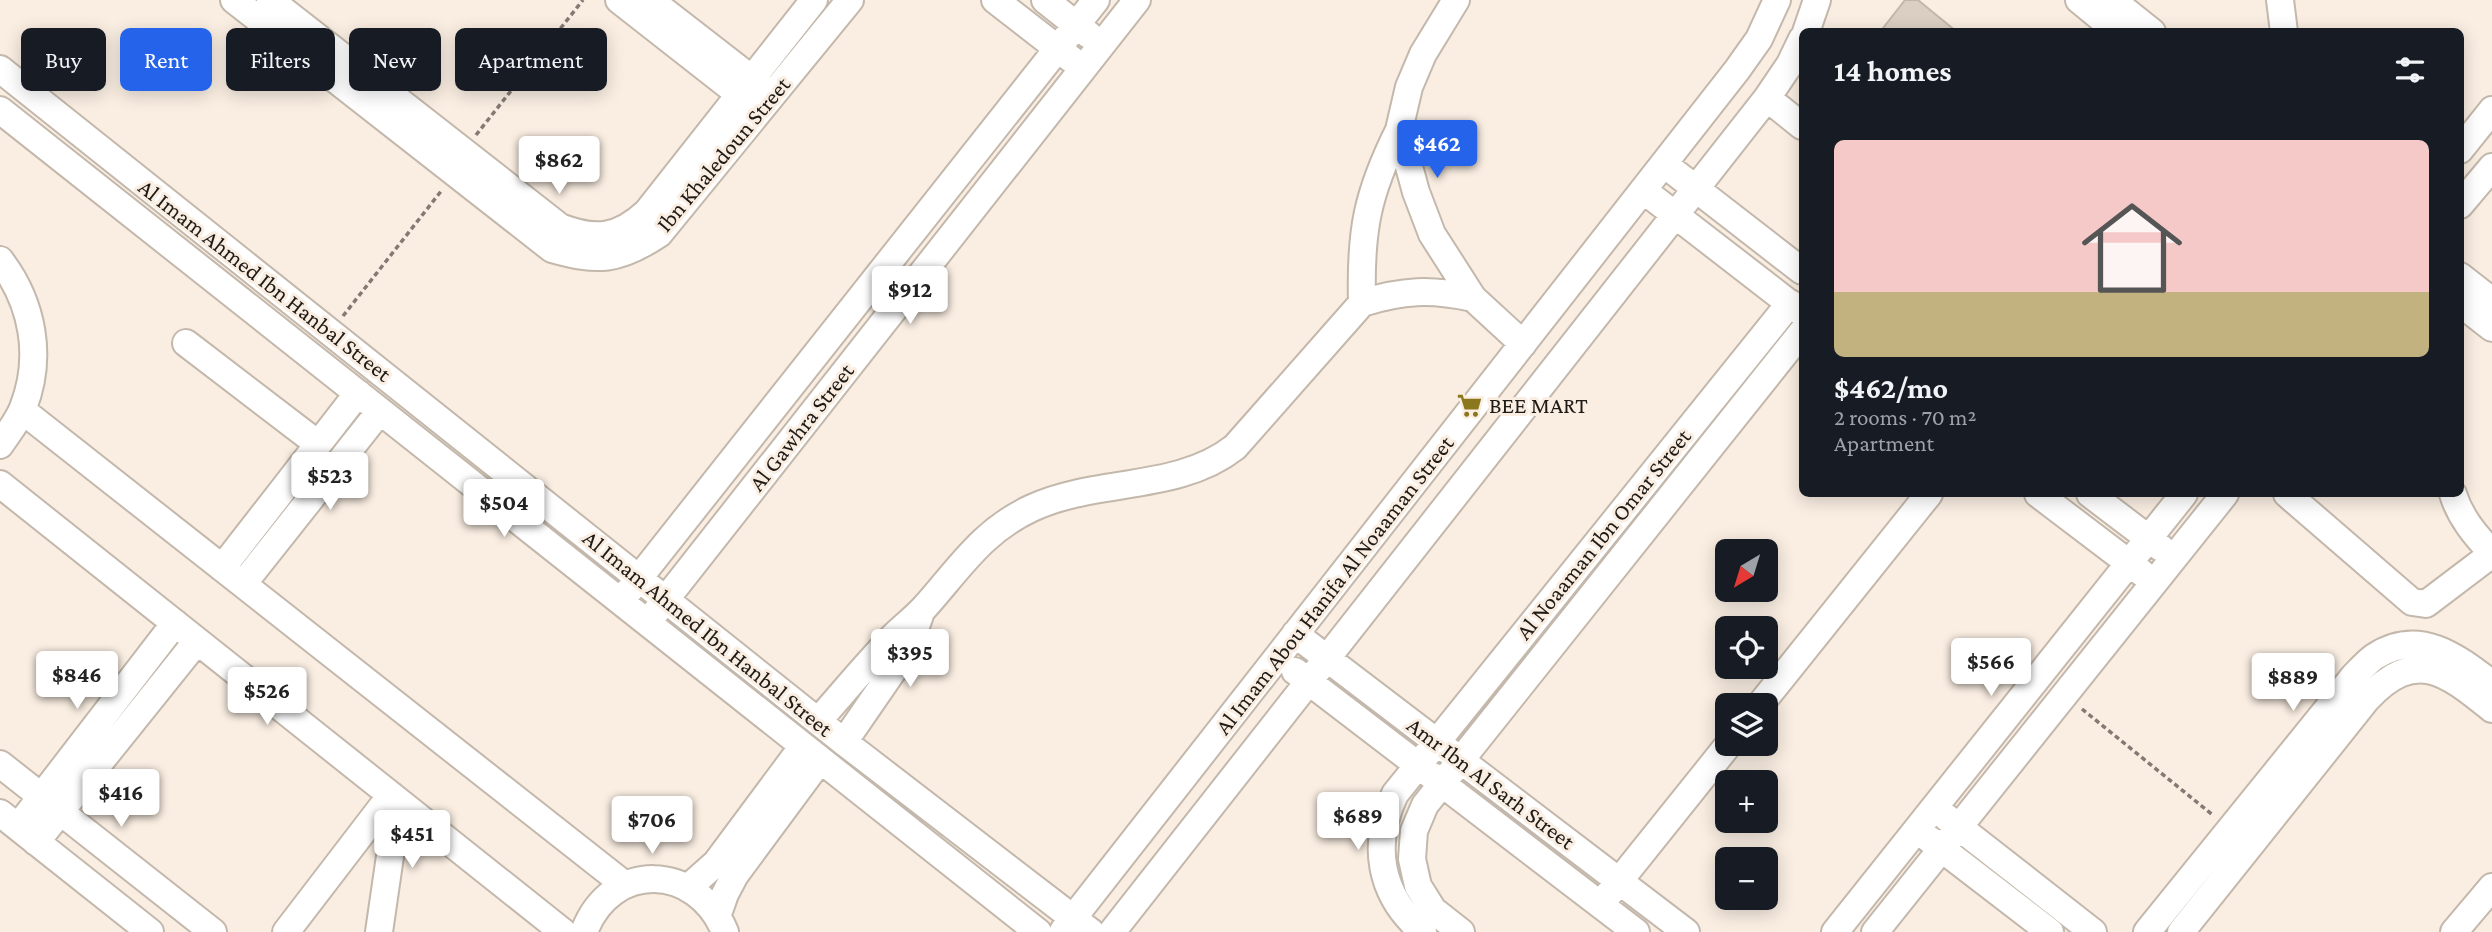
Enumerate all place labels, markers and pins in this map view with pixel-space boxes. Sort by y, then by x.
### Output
pin: $462 [1396,120,1478,180]
pin: $862 [518,136,600,196]
pin: $912 [869,266,951,326]
supermarket icon: BEE MART [1455,391,1483,419]
place label: BEE MART [1489,392,1588,418]
pin: $523 [289,452,371,512]
pin: $504 [463,480,545,539]
pin: $395 [869,630,951,689]
pin: $566 [1950,638,2032,698]
pin: $846 [36,652,118,711]
pin: $889 [2252,654,2334,713]
pin: $526 [226,668,308,727]
pin: $416 [80,770,162,829]
pin: $689 [1317,792,1399,852]
pin: $706 [611,796,693,856]
pin: $451 [371,810,453,870]

